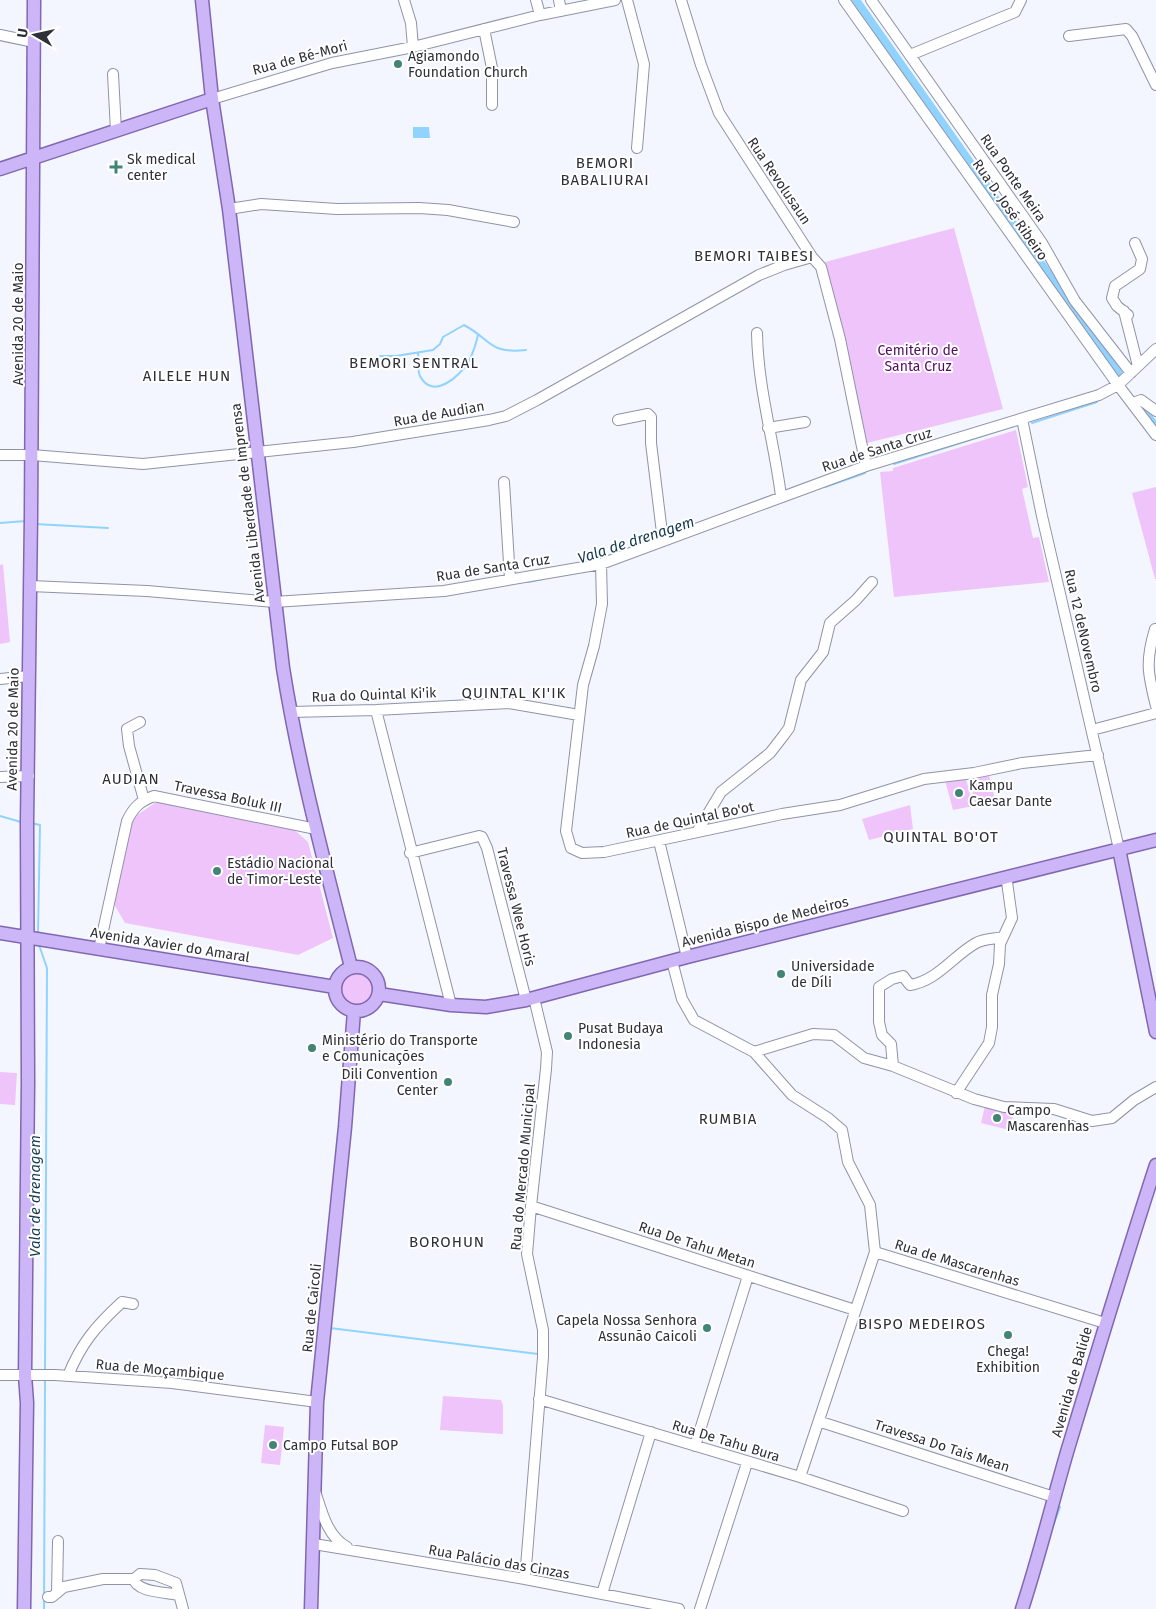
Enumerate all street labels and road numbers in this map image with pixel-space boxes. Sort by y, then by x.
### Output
street label: Rua de Bé-Mori [251,37,349,79]
street label: Rua Ponte Meira [976,131,1050,225]
street label: Rua Revolusaun [744,134,814,228]
street label: Rua D. José Ribeiro [969,156,1051,264]
street label: Avenida 20 de Maio [10,262,27,386]
street label: Rua de Audian [392,398,486,430]
street label: Avenida Liberdade de Imprensa [227,402,269,604]
street label: Rua de Santa Cruz [820,424,934,476]
street label: Rua de Santa Cruz [435,551,551,585]
street label: Rua 12 deNovembro [1061,568,1105,694]
street label: Avenida 20 de Maio [3,667,23,791]
street label: Rua do Quintal Ki'ik [311,684,437,706]
street label: Travessa Boluk III [172,777,284,817]
street label: Rua de Quintal Bo'ot [624,798,757,842]
street label: Travessa Wee Horis [493,846,539,969]
street label: Avenida Bispo de Medeiros [680,893,851,951]
street label: Avenida Xavier do Amaral [89,924,251,966]
street label: Rua do Mercado Municipal [507,1083,539,1251]
street label: Rua De Tahu Metan [636,1218,758,1272]
street label: Rua de Mascarenhas [892,1236,1022,1290]
street label: Rua de Caicoli [299,1263,325,1353]
street label: Avenida de Balide [1048,1325,1096,1439]
street label: Rua de Moçambique [95,1356,225,1384]
street label: Travessa Do Tais Mean [872,1416,1012,1476]
street label: Rua De Tahu Bura [670,1417,782,1465]
street label: Rua Palácio das Cinzas [427,1541,571,1583]

